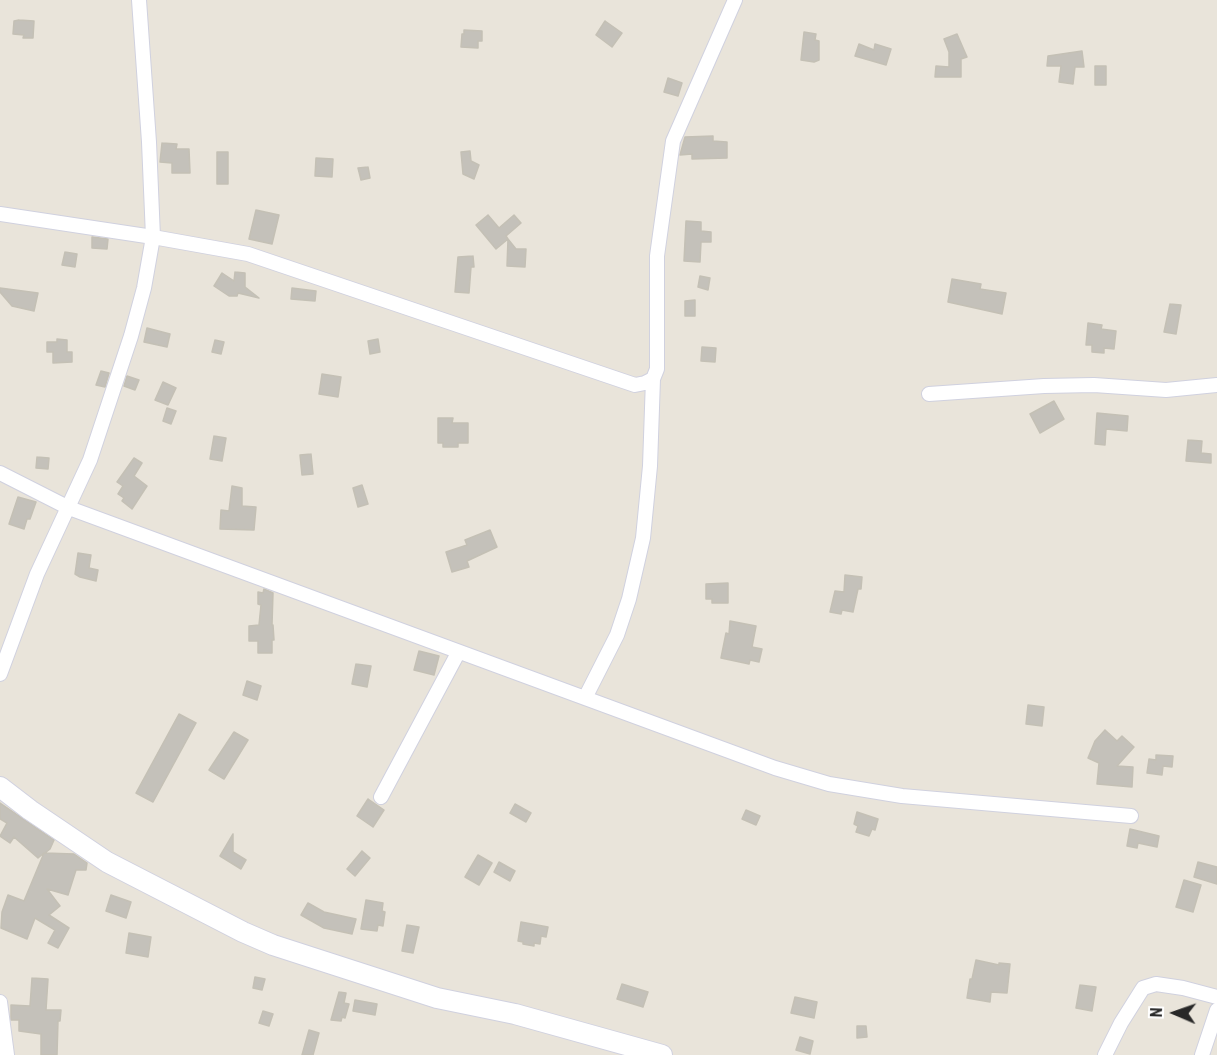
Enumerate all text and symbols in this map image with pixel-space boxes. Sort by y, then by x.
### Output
north arrow [1145,983,1205,1043]
text: N [1147,1007,1166,1018]

